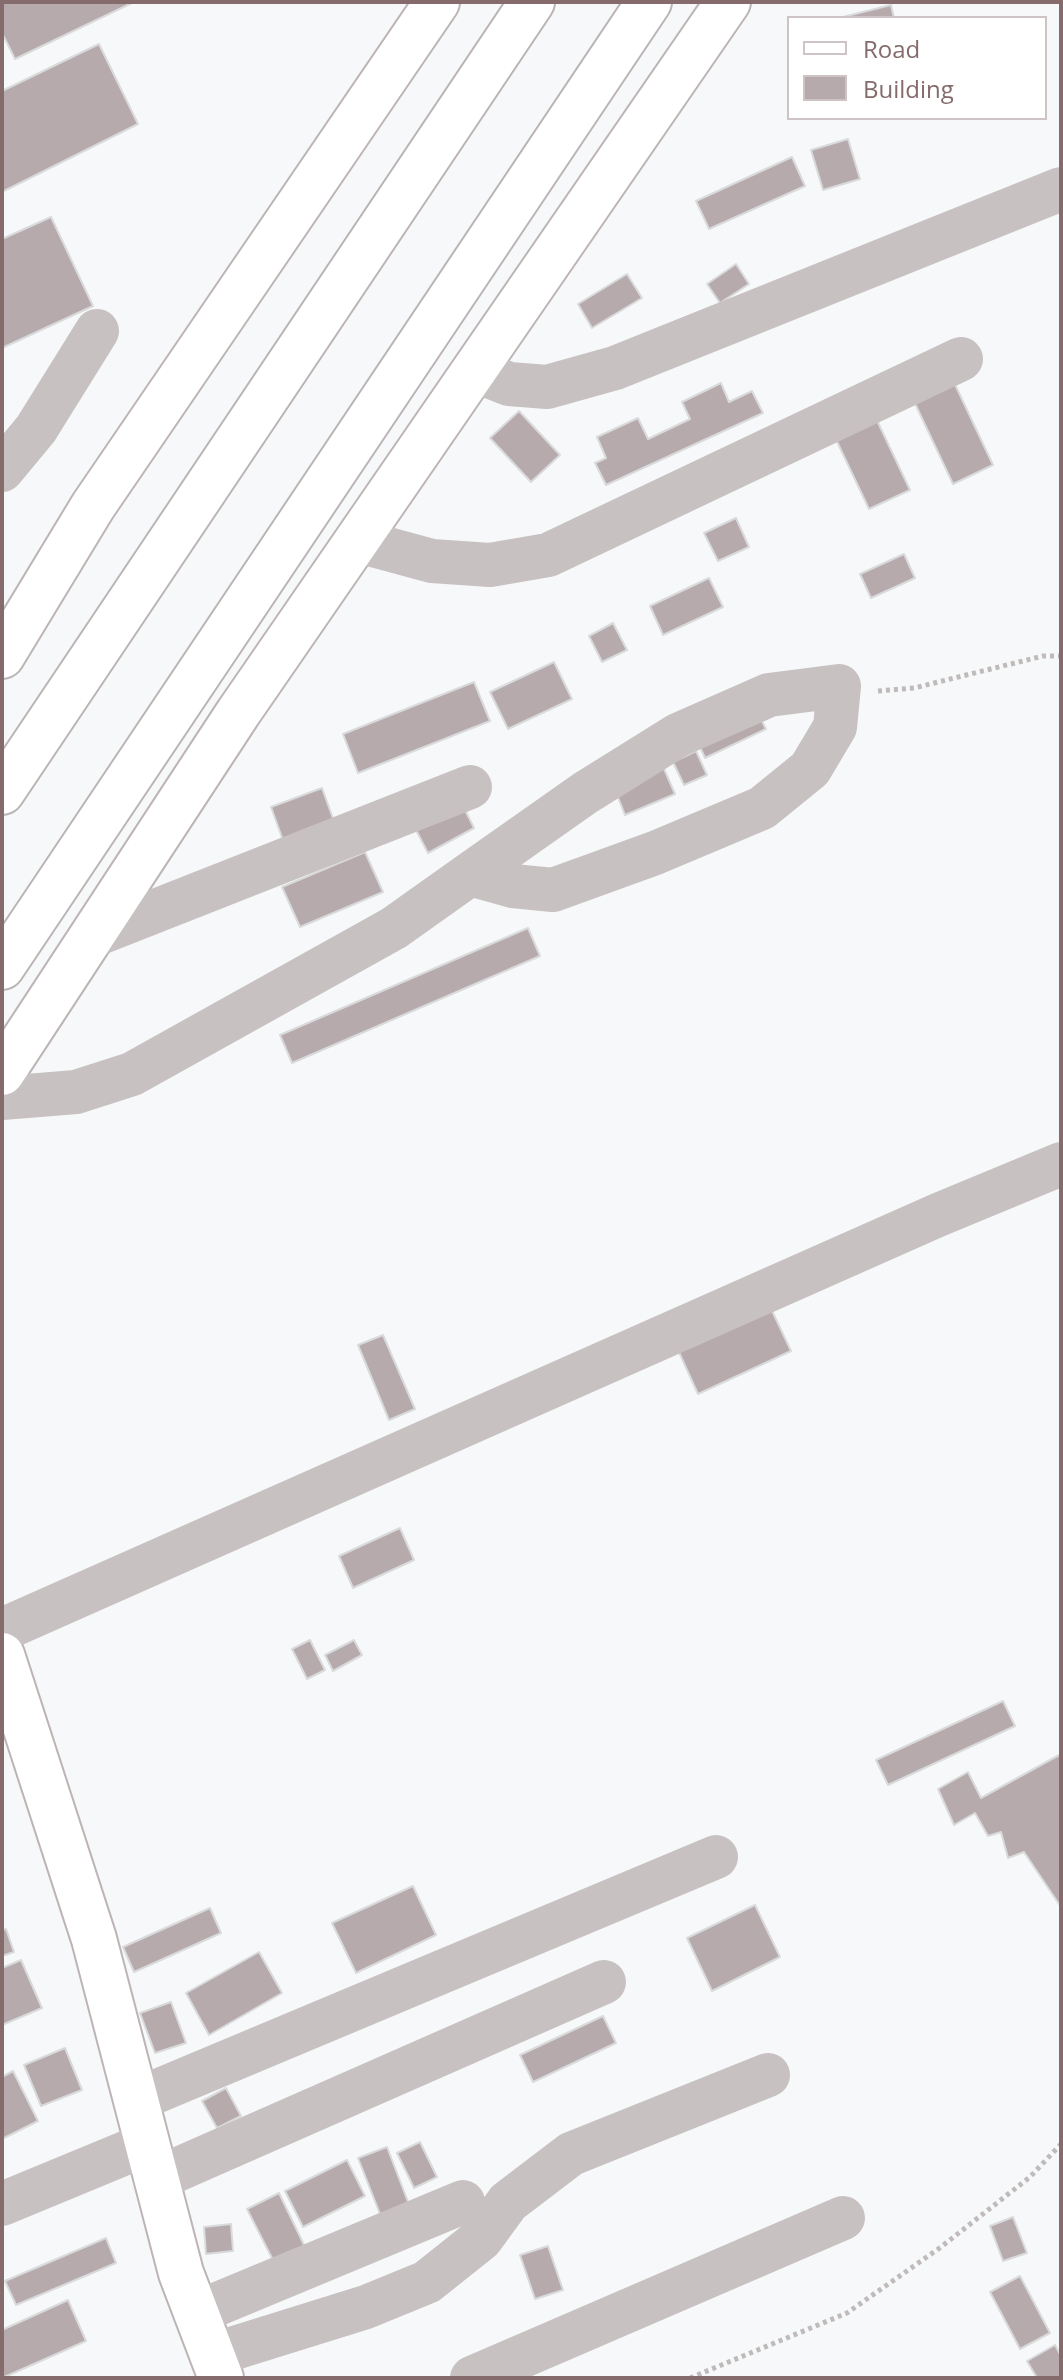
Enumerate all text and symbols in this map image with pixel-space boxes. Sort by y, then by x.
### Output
legend [787,16,1047,120]
text: Road [863,32,920,65]
text: Building [863,72,954,105]

